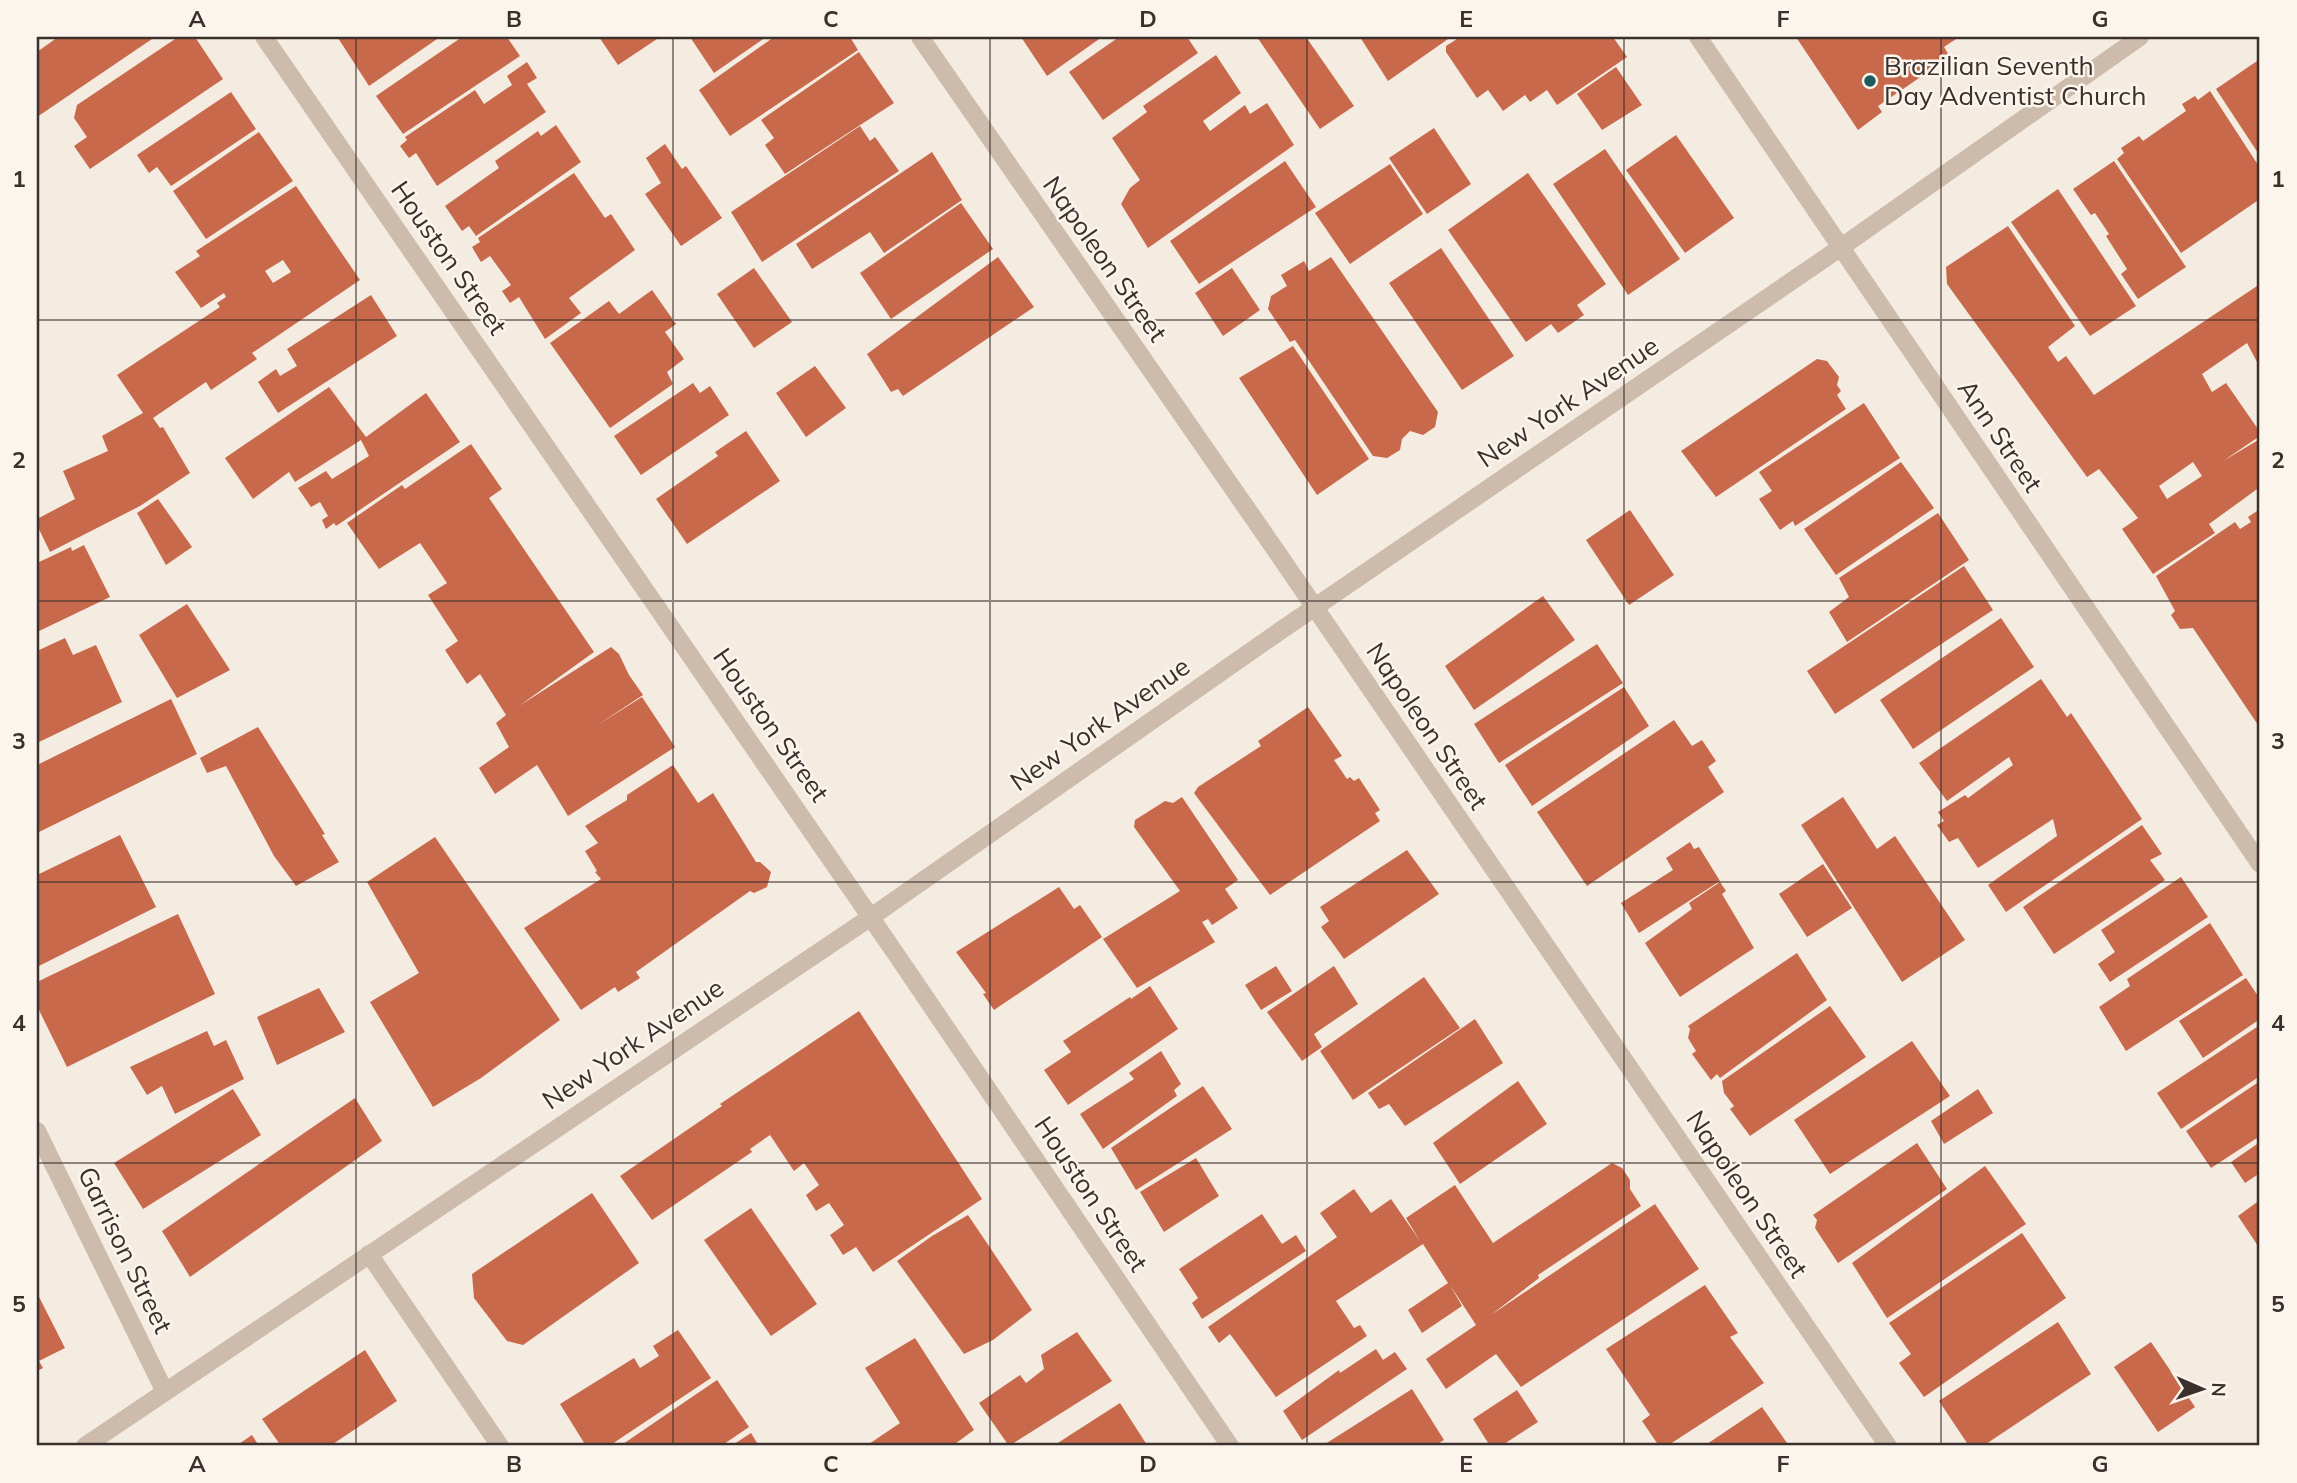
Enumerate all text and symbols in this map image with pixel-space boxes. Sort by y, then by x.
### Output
text: A [188,4,206,33]
text: B [506,4,522,33]
text: C [823,4,839,33]
text: D [1139,4,1157,33]
text: E [1459,4,1473,33]
text: F [1776,4,1790,33]
text: G [2091,4,2109,33]
place label: Brazilian Seventh Day Adventist Church [1884,49,2146,112]
marker: Brazilian Seventh Day Adventist Church [1862,73,1878,89]
text: 1 [12,164,26,193]
text: 1 [2271,164,2285,193]
street label: Napoleon Street [1036,170,1175,348]
street label: Houston Street [384,174,515,341]
street label: New York Avenue [1471,329,1665,474]
street label: Ann Street [1951,373,2050,498]
text: 2 [12,445,26,474]
text: 2 [2271,445,2285,474]
street label: Napoleon Street [1359,636,1495,816]
street label: Houston Street [706,641,837,808]
street label: New York Avenue [1004,649,1196,798]
text: 3 [12,726,26,755]
text: 3 [2271,726,2285,755]
street label: New York Avenue [536,971,730,1116]
text: 4 [12,1008,26,1037]
text: 4 [2271,1008,2285,1037]
street label: Napoleon Street [1679,1104,1815,1284]
street label: Houston Street [1027,1110,1155,1278]
street label: Garrison Street [71,1161,180,1339]
text: 5 [12,1289,26,1318]
text: 5 [2271,1289,2285,1318]
north arrow [2168,1354,2238,1424]
text: N [2207,1382,2231,1397]
text: A [188,1449,206,1478]
text: B [506,1449,522,1478]
text: C [823,1449,839,1478]
text: D [1139,1449,1157,1478]
text: E [1459,1449,1473,1478]
text: F [1776,1449,1790,1478]
text: G [2091,1449,2109,1478]

